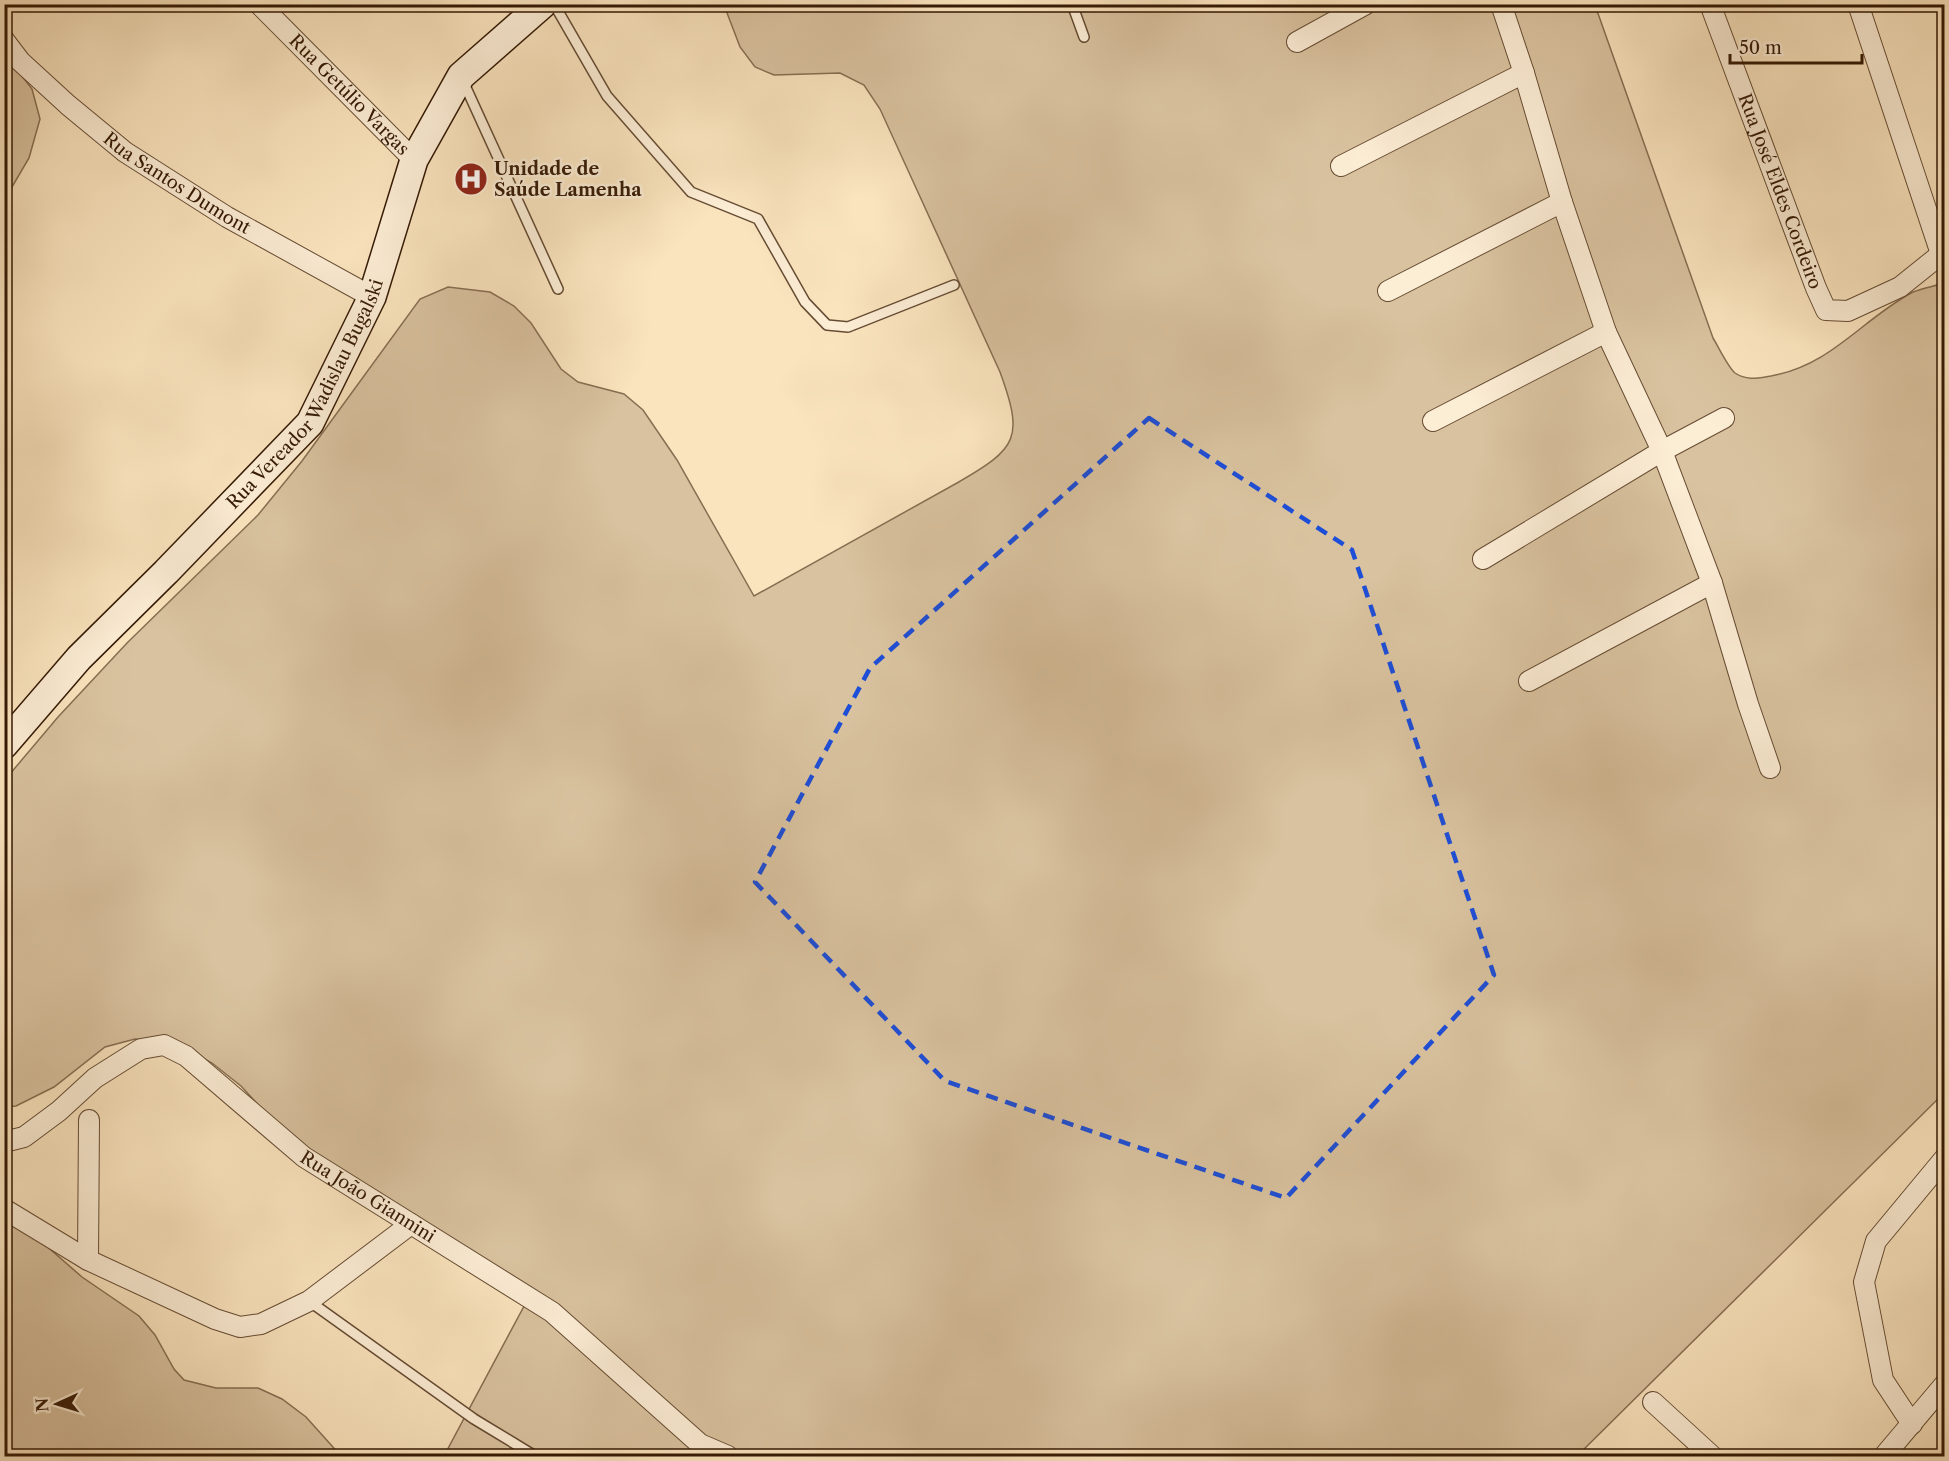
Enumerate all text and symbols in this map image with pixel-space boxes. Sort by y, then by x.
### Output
scale bar [1730,27,1862,65]
street label: Rua Getúlio Vargas [285,30,414,160]
text: 50 m [1739,37,1782,59]
street label: Rua José Eldes Cordeiro [1733,91,1826,292]
street label: Rua Santos Dumont [99,128,255,239]
place label: Unidade de Saúde Lamenha [494,158,642,201]
hospital icon: Unidade de Saúde Lamenha [453,161,489,197]
street label: Rua Vereador Wadislau Bugalski [222,276,388,514]
street label: Rua João Giannini [296,1146,440,1248]
north arrow [27,1374,87,1434]
text: N [32,1397,52,1413]

